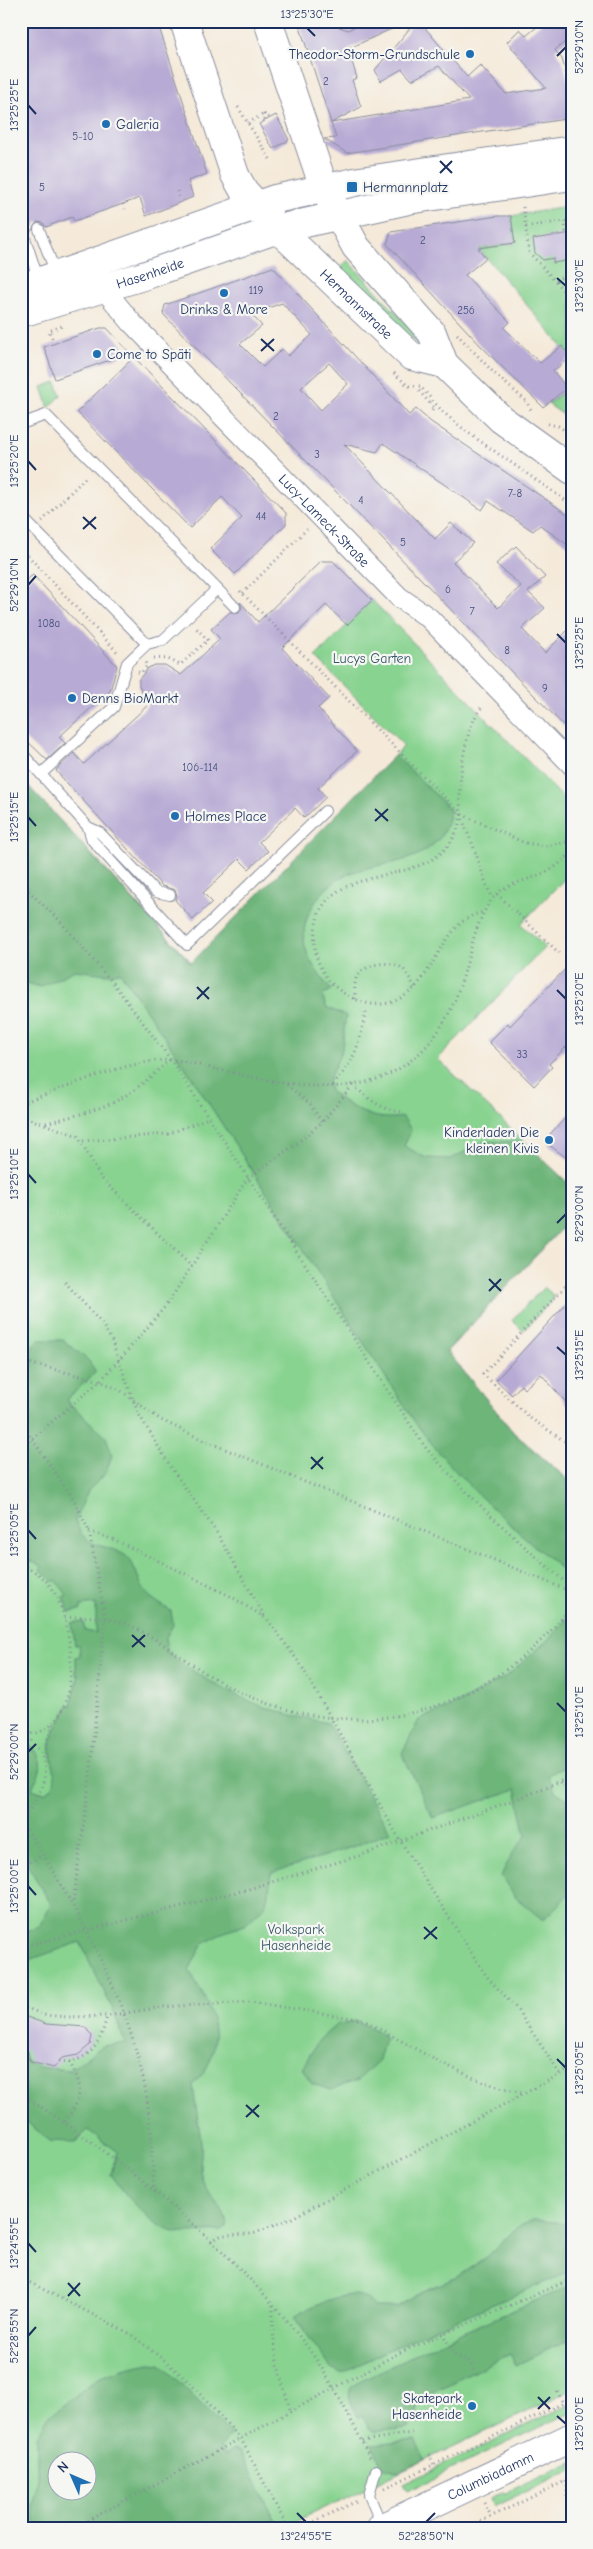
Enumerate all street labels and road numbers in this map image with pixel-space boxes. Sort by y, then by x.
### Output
street label: Hasenheide [114,254,186,293]
street label: Hermannstraße [316,266,396,343]
street label: Lucy-Lameck-Straße [275,471,373,571]
street label: Columbiadamm [445,2449,536,2504]

